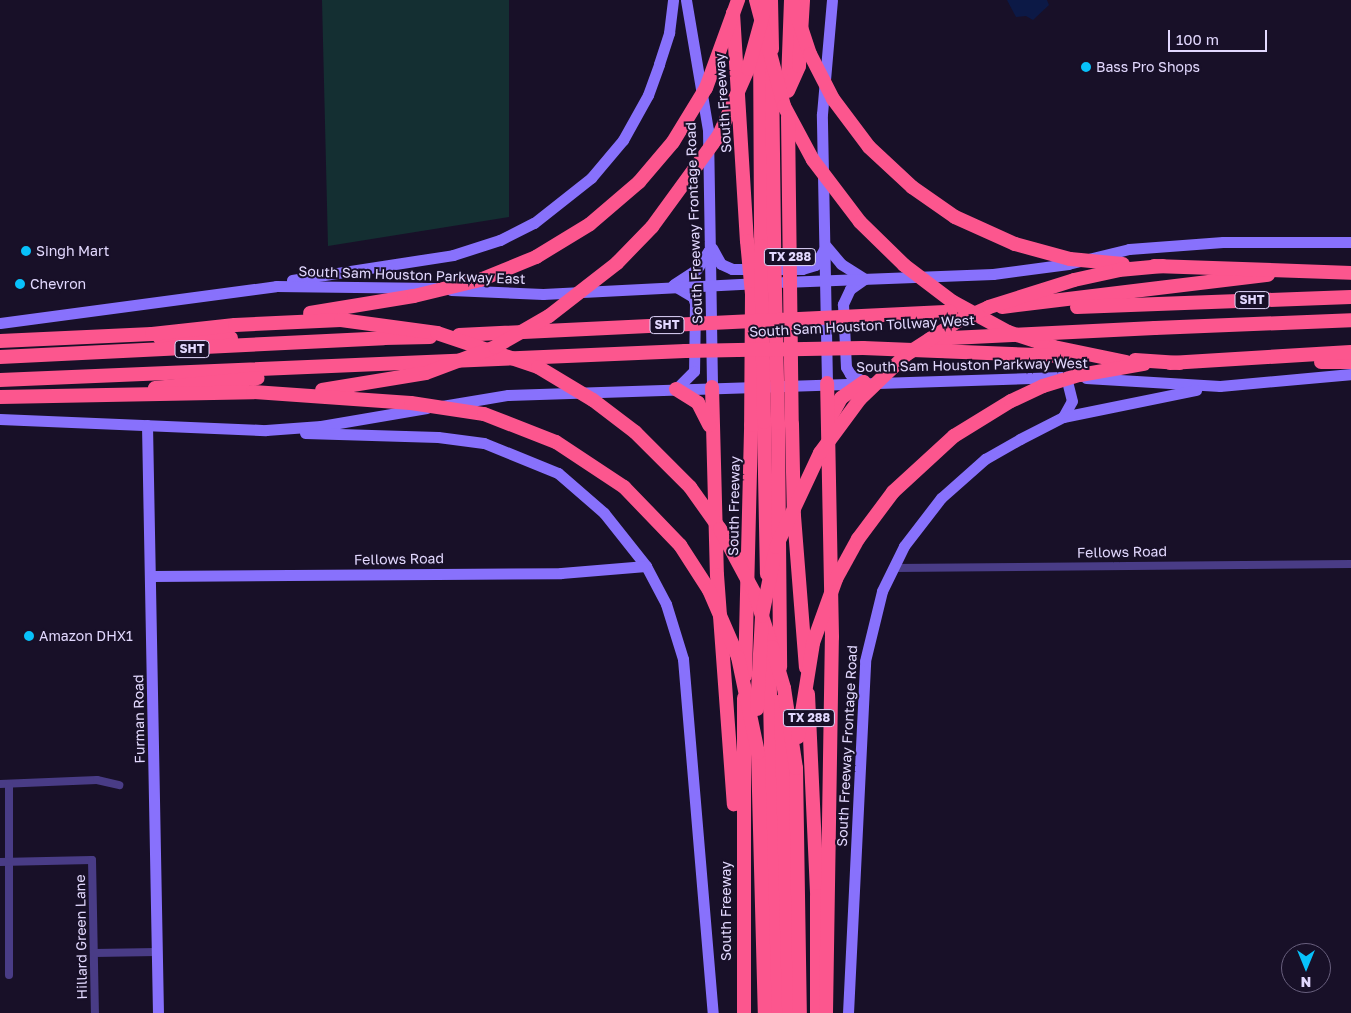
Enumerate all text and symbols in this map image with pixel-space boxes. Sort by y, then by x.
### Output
scale bar [1171,20,1270,52]
text: 100 m [1176,30,1219,48]
street label: South Freeway [711,53,735,153]
place label: Bass Pro Shops [1096,59,1200,75]
marker: Bass Pro Shops [1080,61,1092,73]
street label: South Freeway Frontage Road [682,122,706,324]
place label: Singh Mart [36,243,109,259]
marker: Singh Mart [20,245,32,257]
road number: TX 288 [764,248,816,266]
street label: South Sam Houston Parkway East [298,263,526,287]
place label: Chevron [30,276,86,292]
marker: Chevron [14,278,26,290]
road number: SHT [1234,290,1270,310]
street label: South Sam Houston Tollway West [749,312,975,340]
road number: SHT [650,316,684,334]
road number: SHT [174,339,210,358]
street label: South Sam Houston Parkway West [856,355,1088,375]
street label: South Freeway [725,456,743,556]
street label: Fellows Road [1077,543,1167,561]
street label: Fellows Road [354,550,444,568]
place label: Amazon DHX1 [39,628,133,644]
marker: Amazon DHX1 [23,630,35,642]
street label: South Freeway Frontage Road [833,645,861,847]
street label: Furman Road [130,674,148,764]
road number: TX 288 [783,708,835,728]
street label: South Freeway [718,861,734,961]
street label: Hillard Green Lane [72,874,90,1000]
north arrow [1281,943,1331,993]
text: N [1301,974,1311,991]

